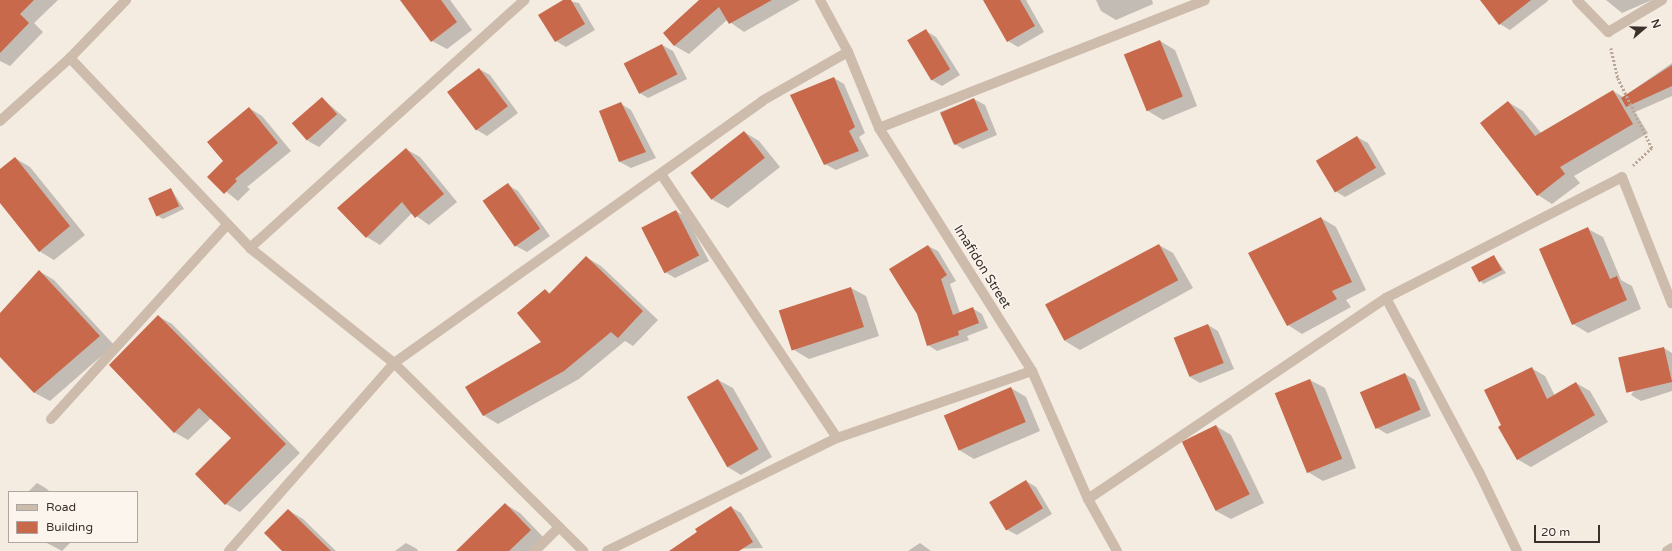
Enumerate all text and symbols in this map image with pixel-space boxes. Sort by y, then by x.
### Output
north arrow [1624,8,1664,48]
text: N [1648,17,1663,30]
street label: Imafidon Street [950,222,1014,312]
legend [8,491,138,543]
text: Road [46,500,76,514]
scale bar [1536,517,1602,543]
text: Building [46,520,93,534]
text: 20 m [1541,525,1570,539]

